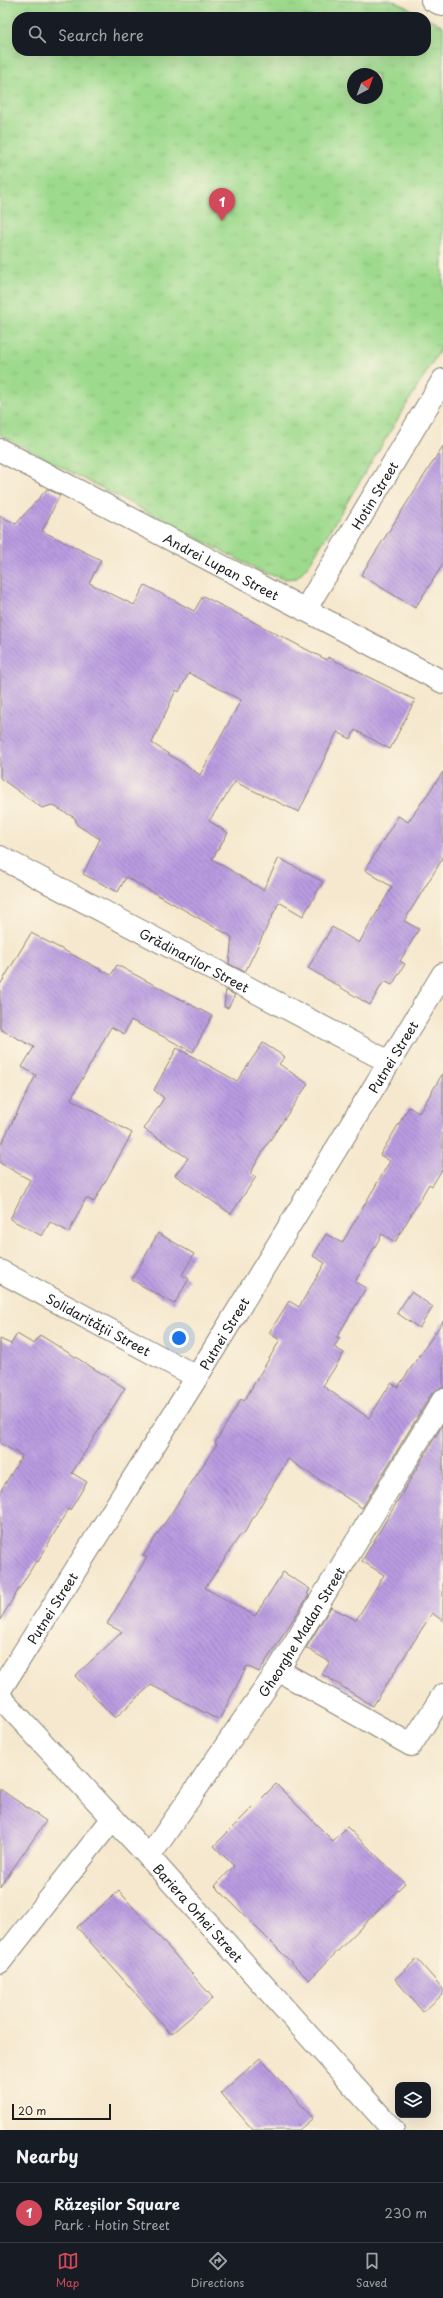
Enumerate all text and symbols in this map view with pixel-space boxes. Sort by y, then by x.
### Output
search box [12,12,431,56]
icon: search [26,23,48,45]
text: Search here [58,23,144,46]
north arrow [347,68,383,104]
pin: 1 [209,188,235,221]
street label: Hotin Street [346,457,402,533]
street label: Andrei Lupan Street [160,528,283,604]
street label: Grădinarilor Street [136,923,253,996]
street label: Putnei Street [363,1017,422,1097]
street label: Solidarității Street [43,1288,154,1360]
street label: Putnei Street [194,1293,253,1373]
your location [169,1328,189,1348]
street label: Gheorghe Madan Street [253,1563,349,1700]
street label: Putnei Street [22,1568,82,1648]
street label: Bariera Orhei Street [149,1859,248,1966]
map controls [395,2082,431,2118]
button: layers [395,2082,431,2118]
scale bar [12,2102,111,2121]
text: 20 m [18,2102,46,2119]
text: Nearby [16,2143,78,2169]
text: Răzeșilor Square [54,2192,180,2215]
text: 1 [26,2203,32,2222]
text: 230 m [385,2203,427,2222]
text: Park · Hotin Street [54,2215,170,2234]
tab: Map [56,2250,79,2291]
tab: Directions [191,2250,244,2291]
tab: Saved [356,2250,387,2291]

